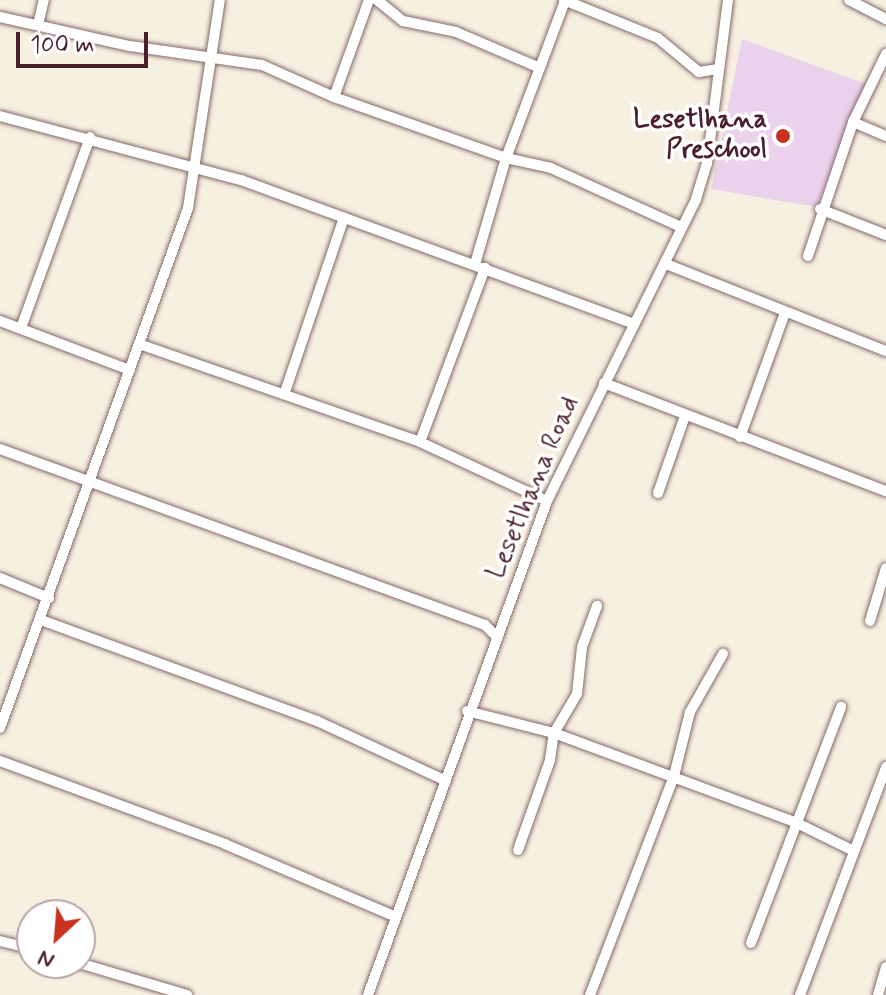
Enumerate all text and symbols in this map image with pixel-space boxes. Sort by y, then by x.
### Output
scale bar [20,16,152,66]
text: 100 m [30,30,94,61]
place label: Lesetlhana Preschool [633,105,767,166]
marker: Lesetlhana Preschool [774,127,792,145]
street label: Lesetlhana Road [482,393,586,583]
north arrow [16,899,96,979]
text: N [34,943,59,975]

